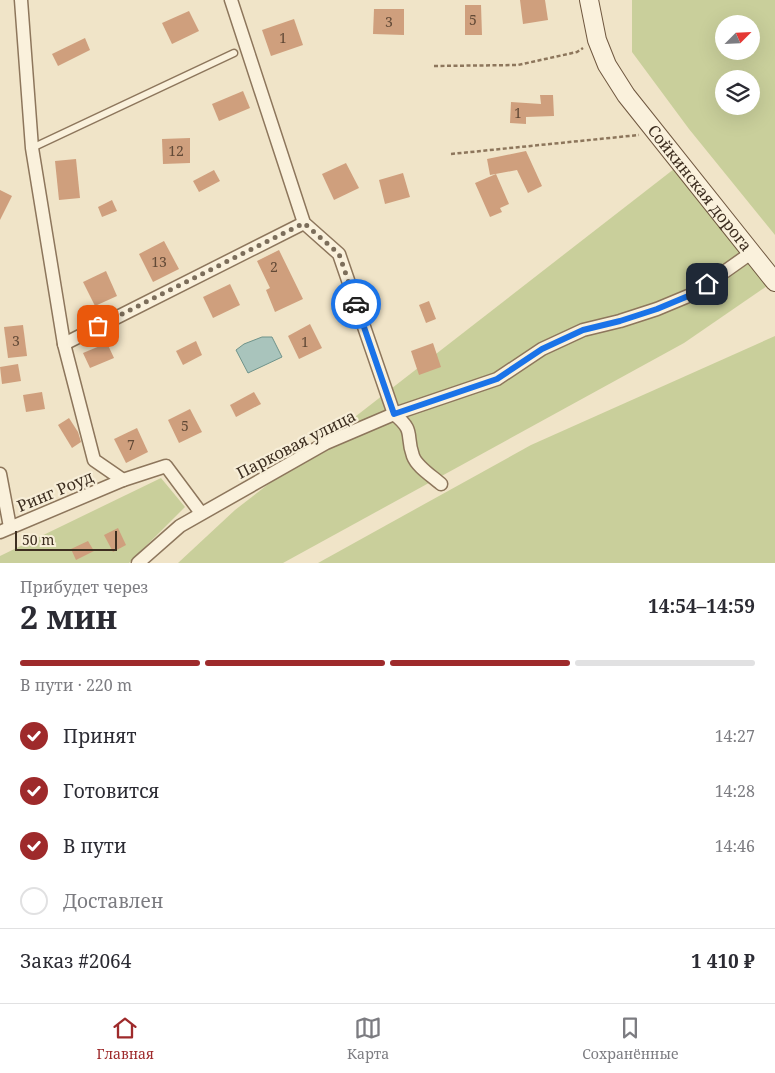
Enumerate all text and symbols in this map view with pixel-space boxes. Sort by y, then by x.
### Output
house number: 5 [469,10,477,29]
house number: 3 [385,12,393,31]
north arrow [715,15,760,60]
map controls [715,15,760,115]
house number: 1 [279,28,287,47]
button: layers [715,70,760,115]
house number: 1 [514,103,522,122]
street label: Сойкинская дорога [643,120,757,256]
house number: 12 [168,141,184,160]
house number: 13 [151,252,167,271]
house number: 2 [270,257,278,276]
pin [686,263,728,305]
icon: home [693,270,721,298]
courier [331,279,381,329]
icon: car [342,290,370,318]
pin [77,305,119,347]
icon: bag [84,312,112,340]
house number: 3 [12,331,20,350]
house number: 1 [301,332,309,351]
street label: Парковая улица [233,404,359,484]
house number: 5 [181,416,189,435]
house number: 7 [127,435,135,454]
street label: Ринг Роуд [13,465,97,517]
scale bar [15,528,118,551]
text: 50 m [22,530,55,549]
text: Прибудет через [20,576,148,598]
text: 14:54–14:59 [648,593,755,619]
text: 2 мин [20,595,117,638]
text: В пути · 220 m [20,674,132,696]
icon: check [20,722,48,750]
text: Принят [63,723,137,749]
text: 14:27 [715,725,755,747]
icon: check [20,777,48,805]
text: Готовится [63,778,159,804]
text: 14:28 [715,780,755,802]
icon: check [20,832,48,860]
text: В пути [63,833,127,859]
text: 14:46 [715,835,755,857]
text: Доставлен [63,888,163,914]
text: Заказ #2064 [20,948,131,974]
text: 1 410 ₽ [691,948,755,974]
tab: Главная [97,1014,154,1063]
tab: Карта [347,1014,389,1063]
tab: Сохранённые [582,1014,678,1063]

